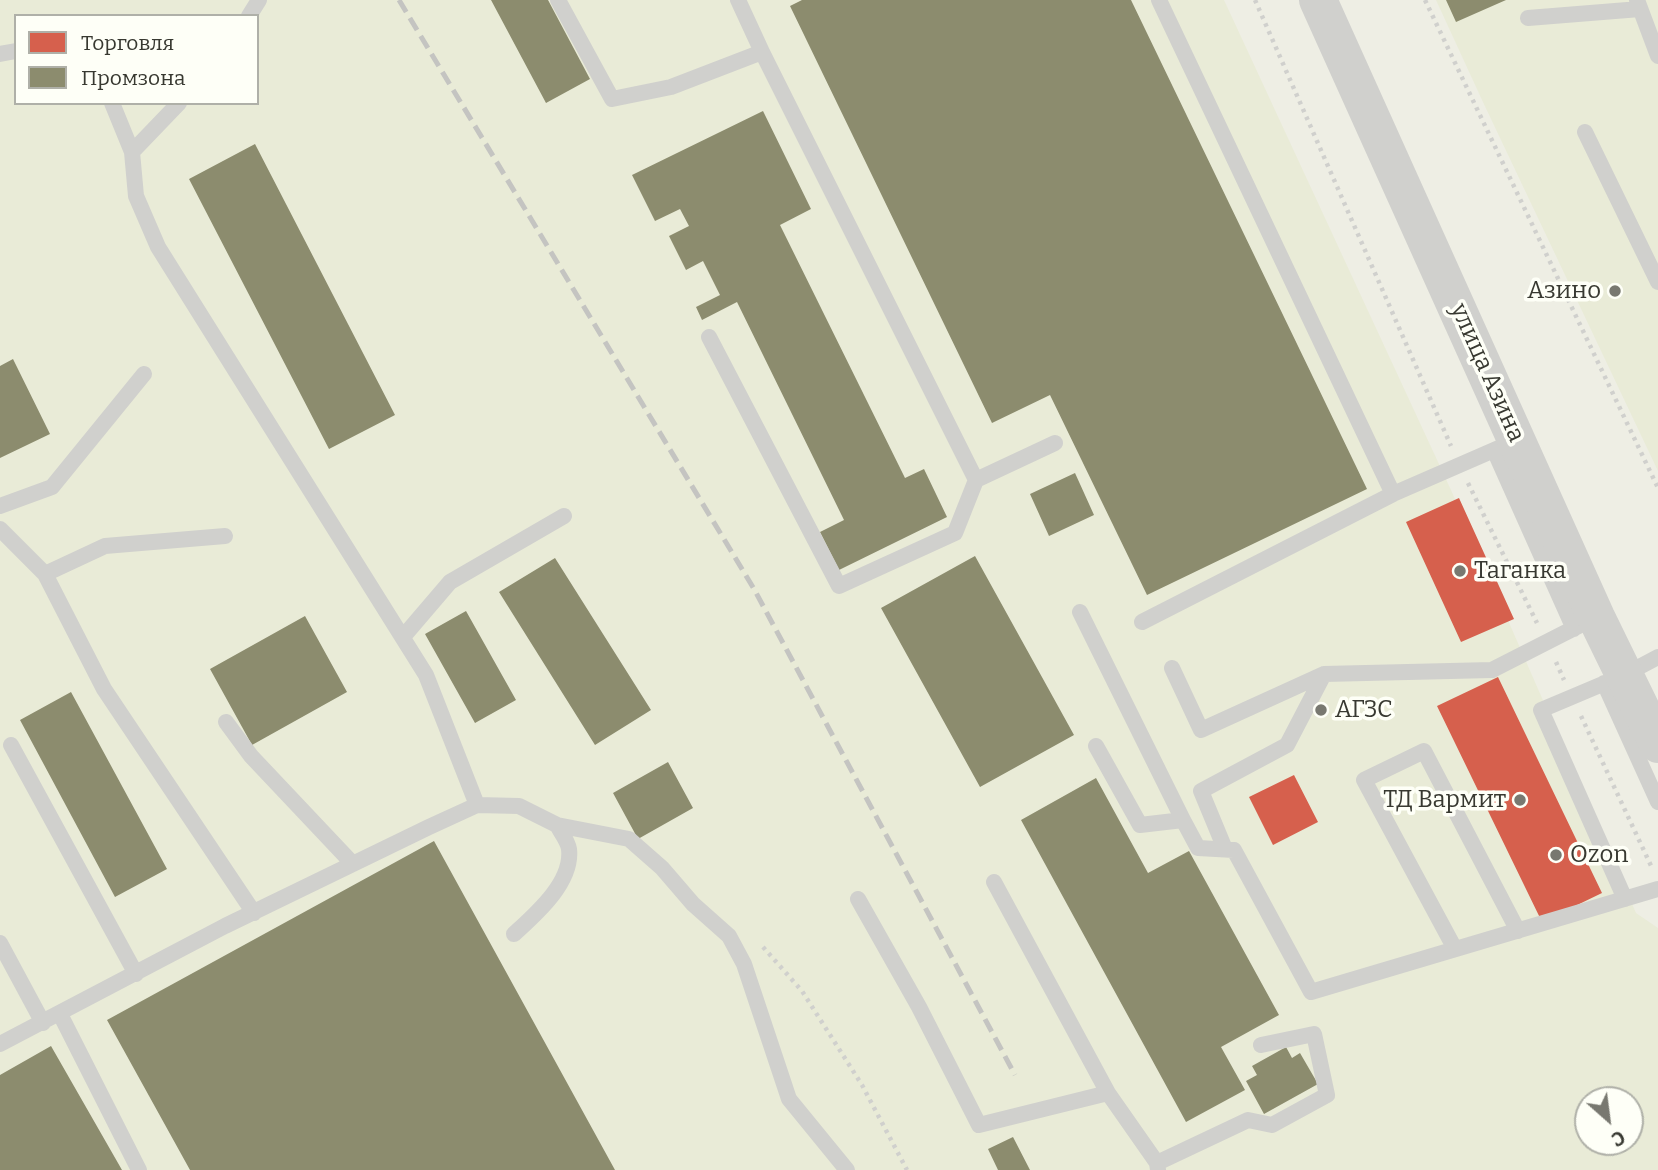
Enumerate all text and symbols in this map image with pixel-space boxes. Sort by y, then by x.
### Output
legend [14,14,259,105]
text: Торговля [81,30,174,56]
text: Промзона [81,65,186,91]
place label: Азино [1527,277,1601,305]
marker: Азино [1607,283,1623,299]
street label: улица Азина [1444,299,1530,447]
place label: Таганка [1474,557,1566,585]
marker: Таганка [1452,563,1468,579]
place label: АГЗС [1335,696,1393,724]
marker: АГЗС [1313,702,1329,718]
place label: ТД Вармит [1383,786,1506,814]
marker: ТД Вармит [1512,792,1528,808]
place label: Ozon [1570,841,1628,869]
marker: Ozon [1548,847,1564,863]
north arrow [1574,1086,1644,1156]
text: С [1607,1125,1629,1151]

